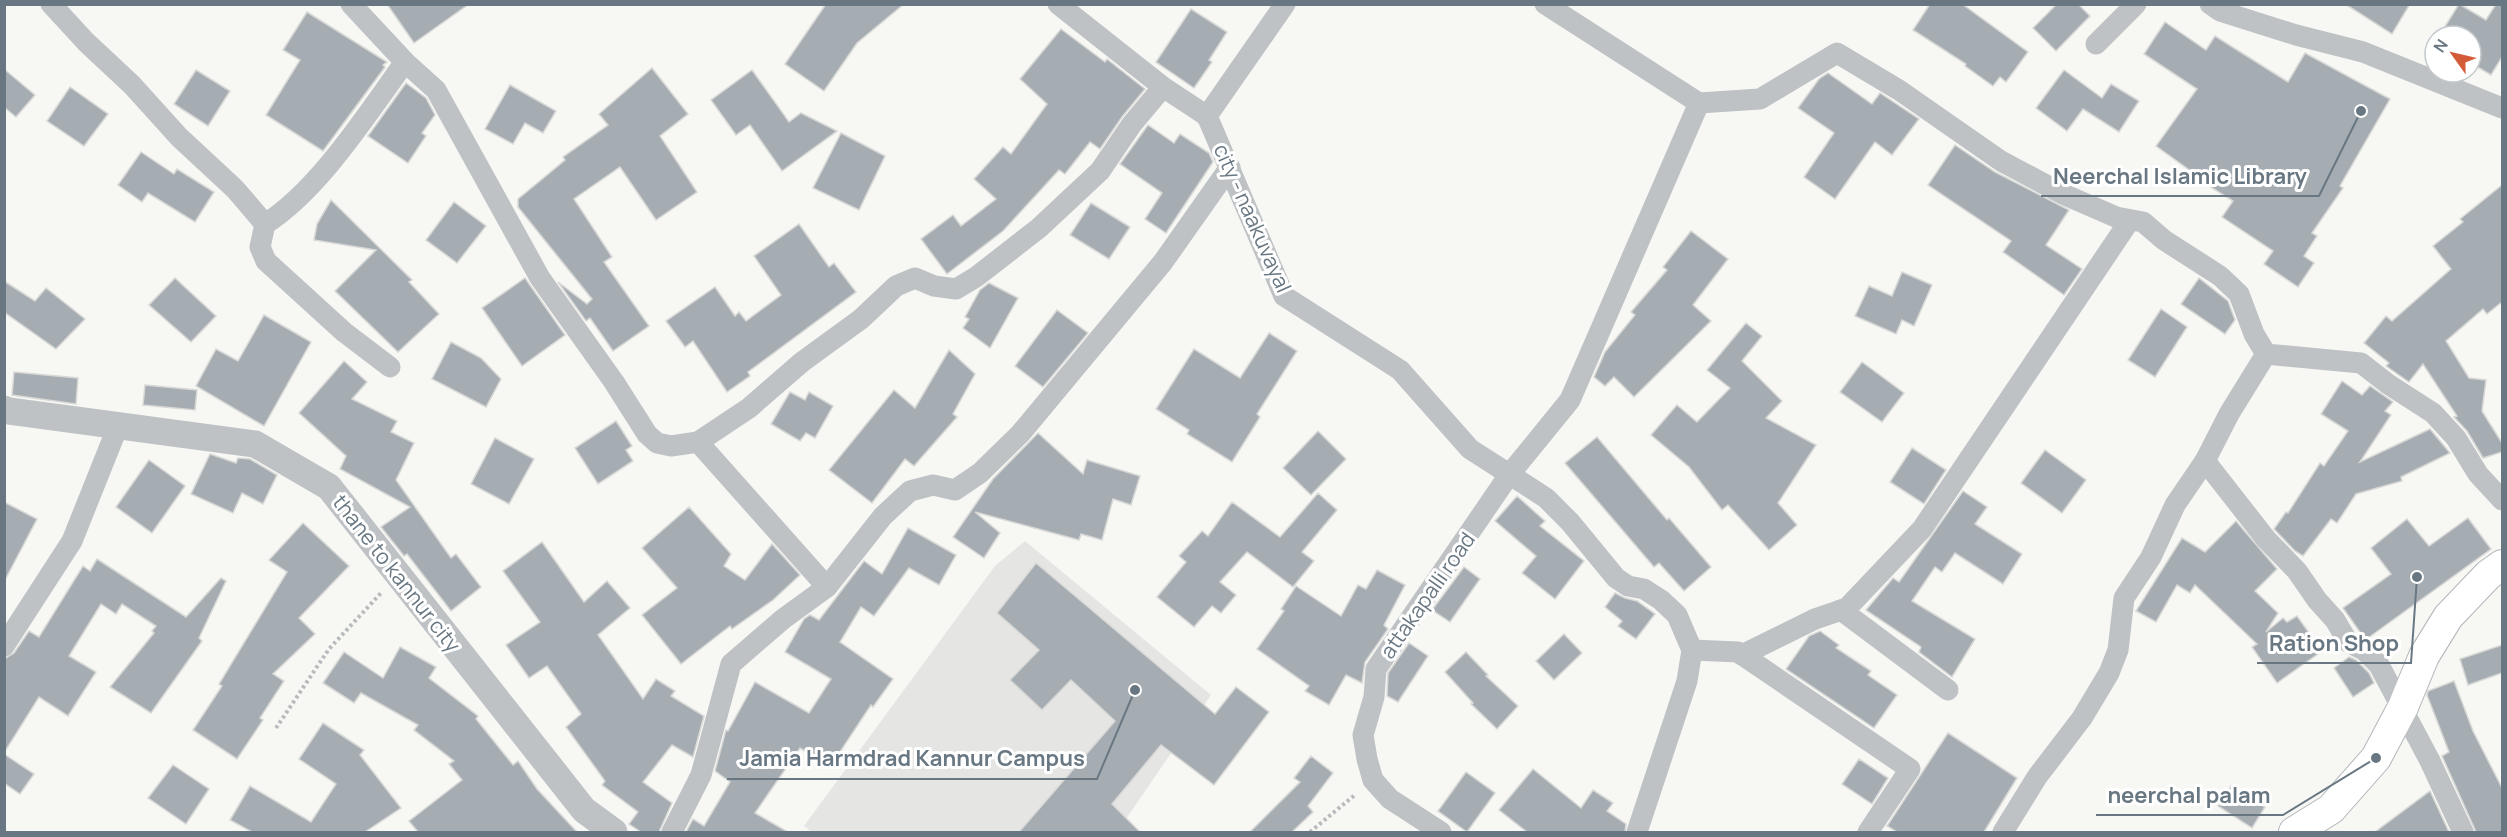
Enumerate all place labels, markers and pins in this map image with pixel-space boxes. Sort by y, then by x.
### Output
callout: Neerchal Islamic Library [2041,156,2319,196]
callout: Ration Shop [2257,623,2411,663]
callout: Jamia Harmdrad Kannur Campus [727,739,1097,779]
callout: neerchal palam [2096,775,2283,815]

